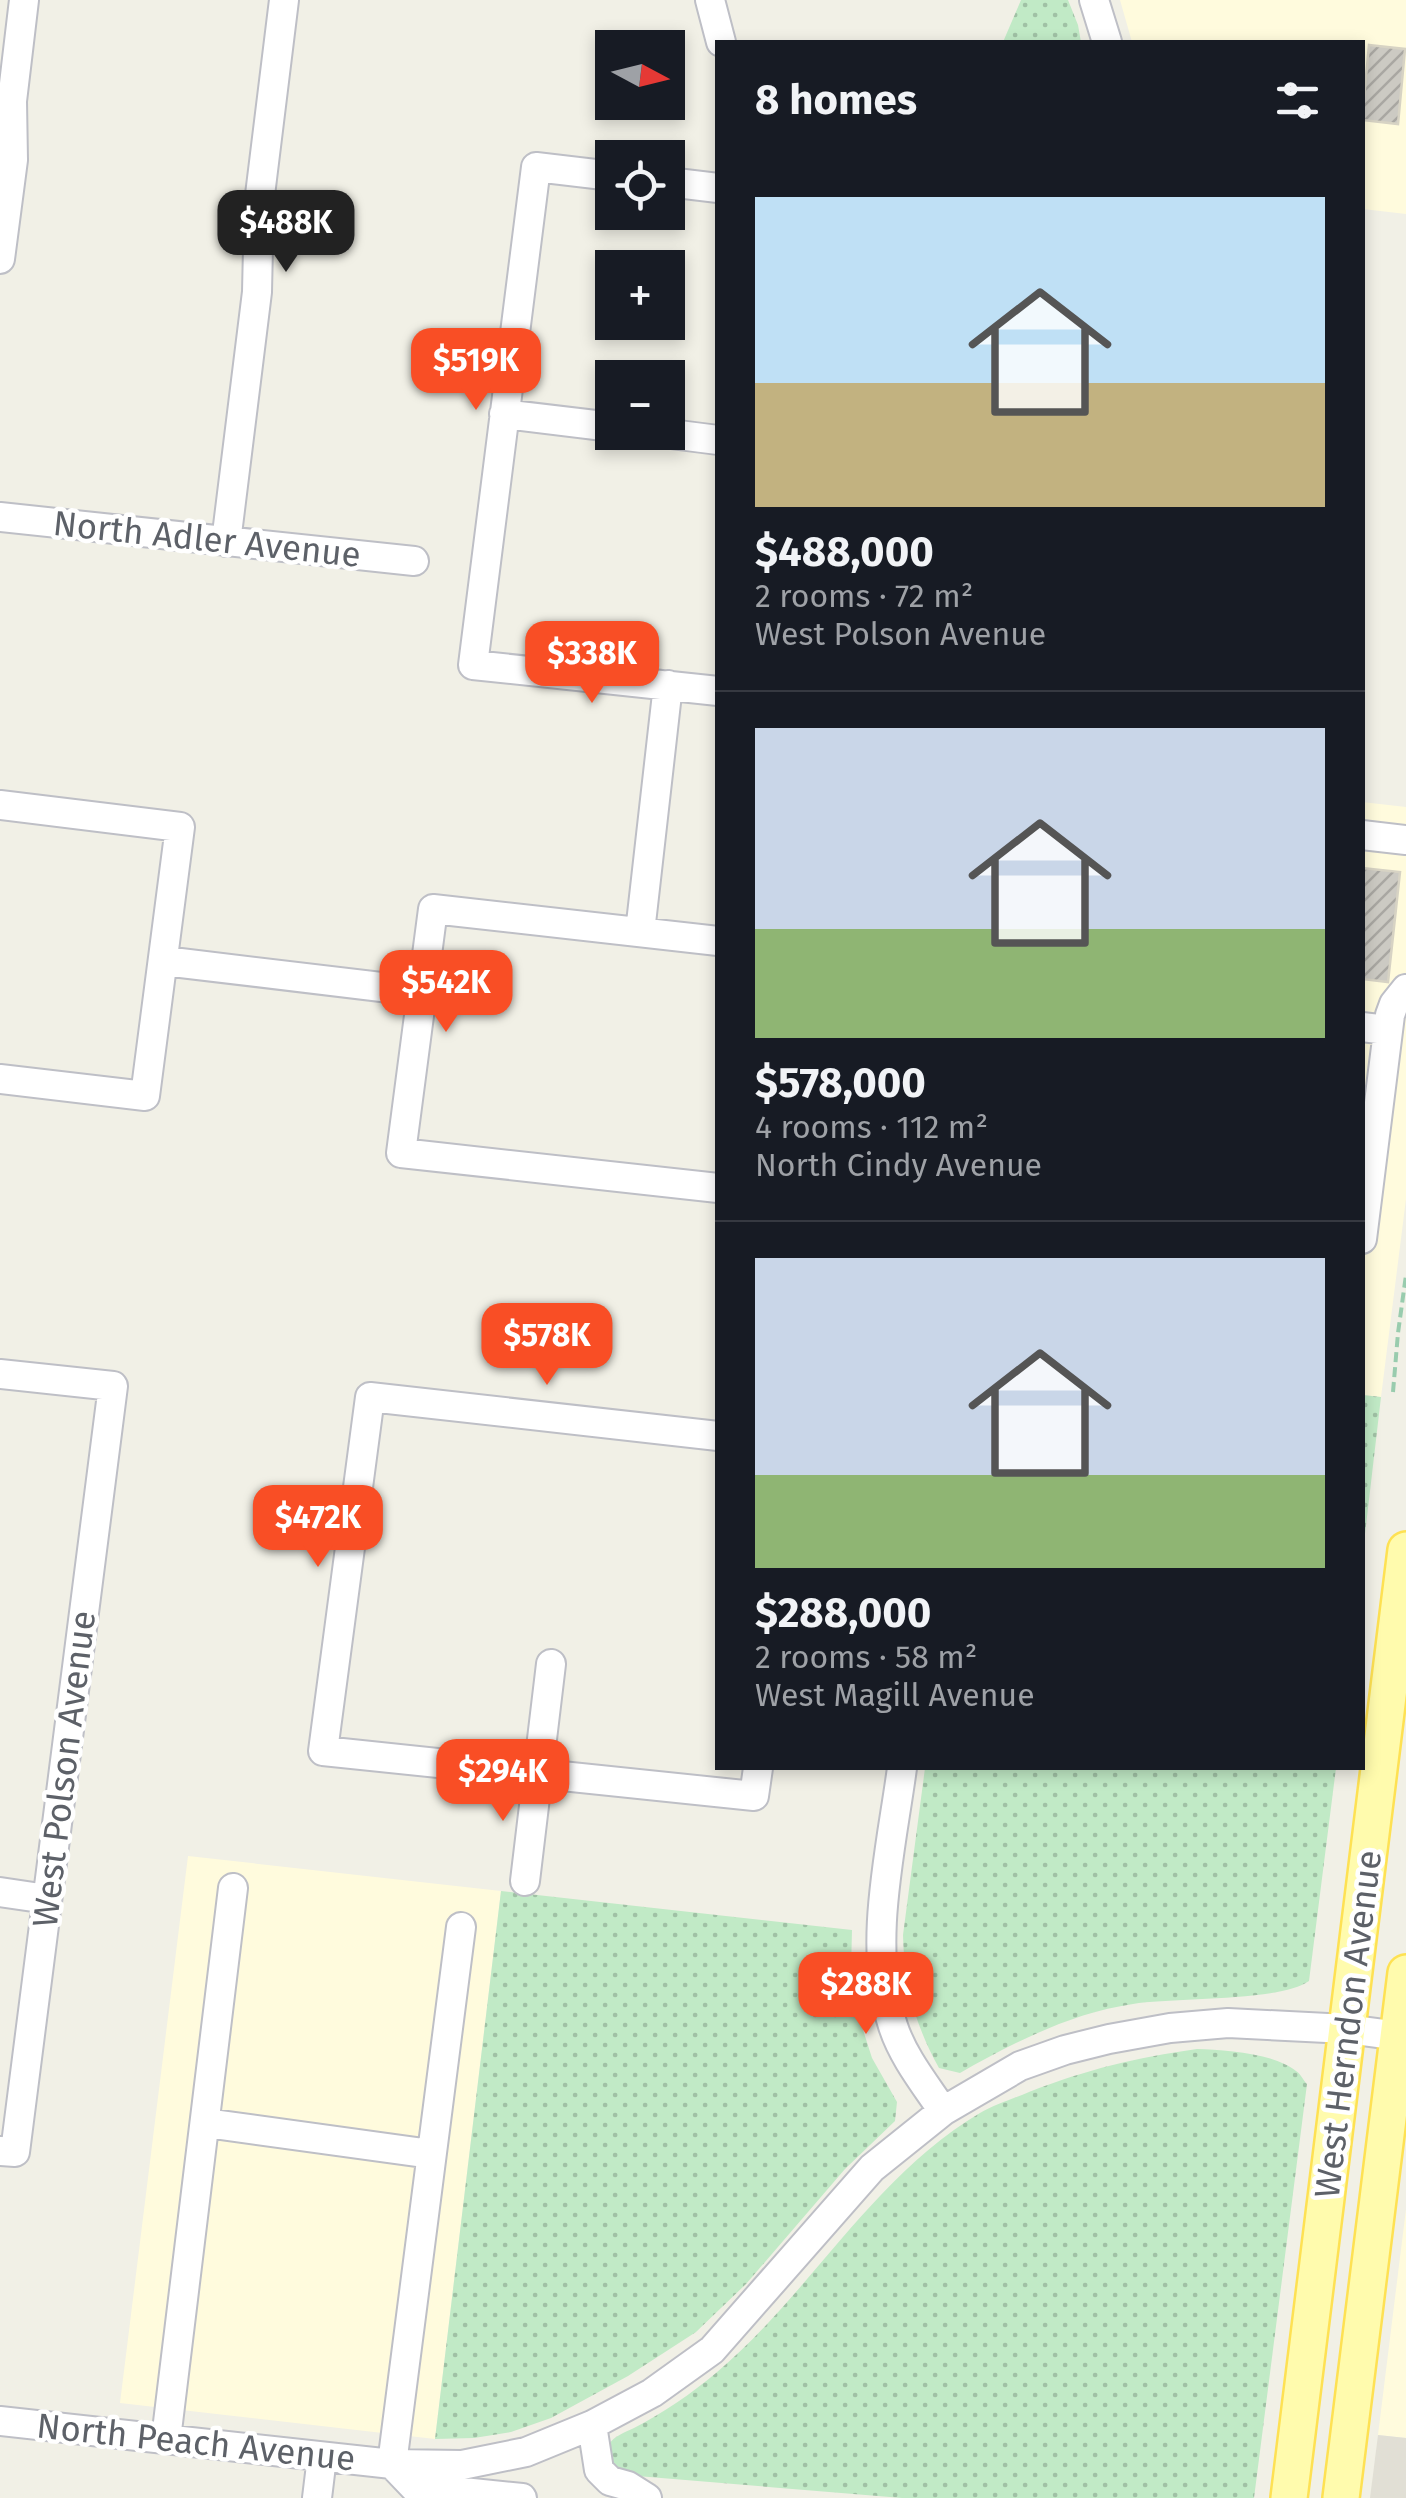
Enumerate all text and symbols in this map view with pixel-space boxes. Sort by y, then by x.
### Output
north arrow [595,30,685,120]
map controls [595,30,685,450]
icon: filters [1270,73,1325,128]
text: 8 homes [755,75,917,125]
button: locate [595,140,685,230]
pin: $488K [216,190,356,275]
text: $488K [239,203,333,241]
button: + [595,250,685,340]
icon: home [950,262,1130,442]
pin: $519K [406,328,546,413]
text: $519K [433,341,519,379]
button: − [595,360,685,450]
street label: North Adler Avenue [51,502,363,576]
text: $488,000 [755,527,934,577]
text: 2 rooms · 72 m² [755,577,973,615]
text: West Polson Avenue [755,615,1046,653]
pin: $338K [522,621,662,706]
text: $338K [547,634,637,672]
icon: home [950,793,1130,973]
pin: $542K [376,950,516,1035]
text: $542K [402,963,490,1001]
text: $578,000 [755,1058,926,1108]
text: 4 rooms · 112 m² [755,1108,988,1146]
text: North Cindy Avenue [755,1146,1042,1184]
pin: $578K [477,1303,617,1388]
text: $578K [503,1316,591,1354]
icon: home [950,1323,1130,1503]
pin: $472K [248,1485,388,1570]
text: $472K [275,1498,361,1536]
text: $288,000 [755,1588,931,1638]
street label: West Polson Avenue [24,1608,104,1930]
text: 2 rooms · 58 m² [755,1638,977,1676]
text: West Magill Avenue [755,1676,1035,1714]
pin: $294K [433,1739,573,1824]
text: $294K [458,1752,548,1790]
street label: West Herndon Avenue [1306,1848,1390,2200]
pin: $288K [796,1952,936,2037]
text: $288K [820,1965,912,2003]
street label: North Peach Avenue [35,2404,357,2480]

